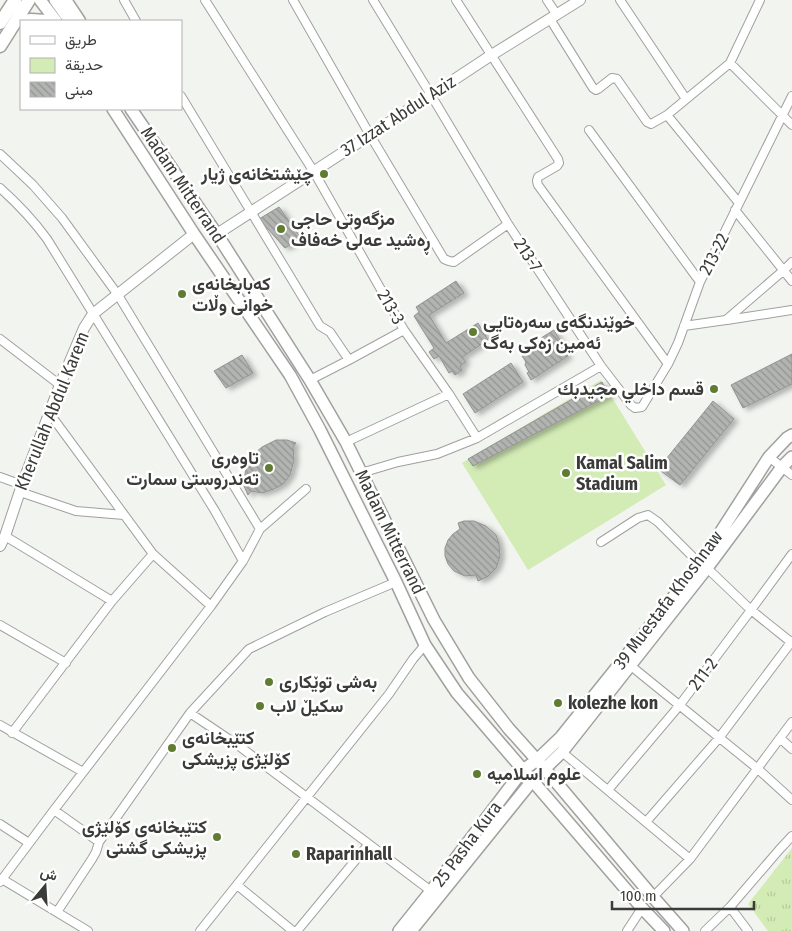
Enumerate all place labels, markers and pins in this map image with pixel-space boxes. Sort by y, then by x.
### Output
place label: چێشتخانەی ژیار [200,163,314,186]
marker: چێشتخانەی ژیار [318,168,330,180]
place label: مزگەوتی حاجی ڕەشید عەلی خەفاف [291,208,431,255]
marker: مزگەوتی حاجی ڕەشید عەلی خەفاف [275,223,287,235]
place label: کەبابخانەی خوانی وڵات [192,273,273,316]
marker: کەبابخانەی خوانی وڵات [176,288,188,300]
place label: خوێندنگەی سەرەتایی ئەمین زەکی بەگ [483,311,635,354]
marker: خوێندنگەی سەرەتایی ئەمین زەکی بەگ [467,326,479,338]
place label: قسم داخلي مجيدبك [558,378,704,404]
marker: قسم داخلي مجيدبك [708,383,720,395]
place label: تاوەری تەندروستی سمارت [126,447,259,490]
place label: Kamal Salim Stadium [576,452,668,495]
marker: تاوەری تەندروستی سمارت [263,462,275,474]
marker: Kamal Salim Stadium [560,467,572,479]
place label: بە‌شی توێكاری [279,671,377,693]
marker: بە‌شی توێكاری [263,676,275,688]
place label: kolezhe kon [568,692,658,714]
place label: سكیڵ لاب [270,695,343,717]
marker: kolezhe kon [552,697,564,709]
marker: سكیڵ لاب [254,700,266,712]
place label: كتێبخانە‌ی كۆلێژی پزیشكی [182,727,290,771]
marker: كتێبخانە‌ی كۆلێژی پزیشكی [166,742,178,754]
place label: علوم اسلاميه [487,763,581,786]
marker: علوم اسلاميه [471,768,483,780]
place label: کتێبخانەی کۆلێژی پزیشکی گشتی [82,816,207,860]
marker: کتێبخانەی کۆلێژی پزیشکی گشتی [211,831,223,843]
place label: Raparinhall [306,843,392,865]
marker: Raparinhall [290,848,302,860]

